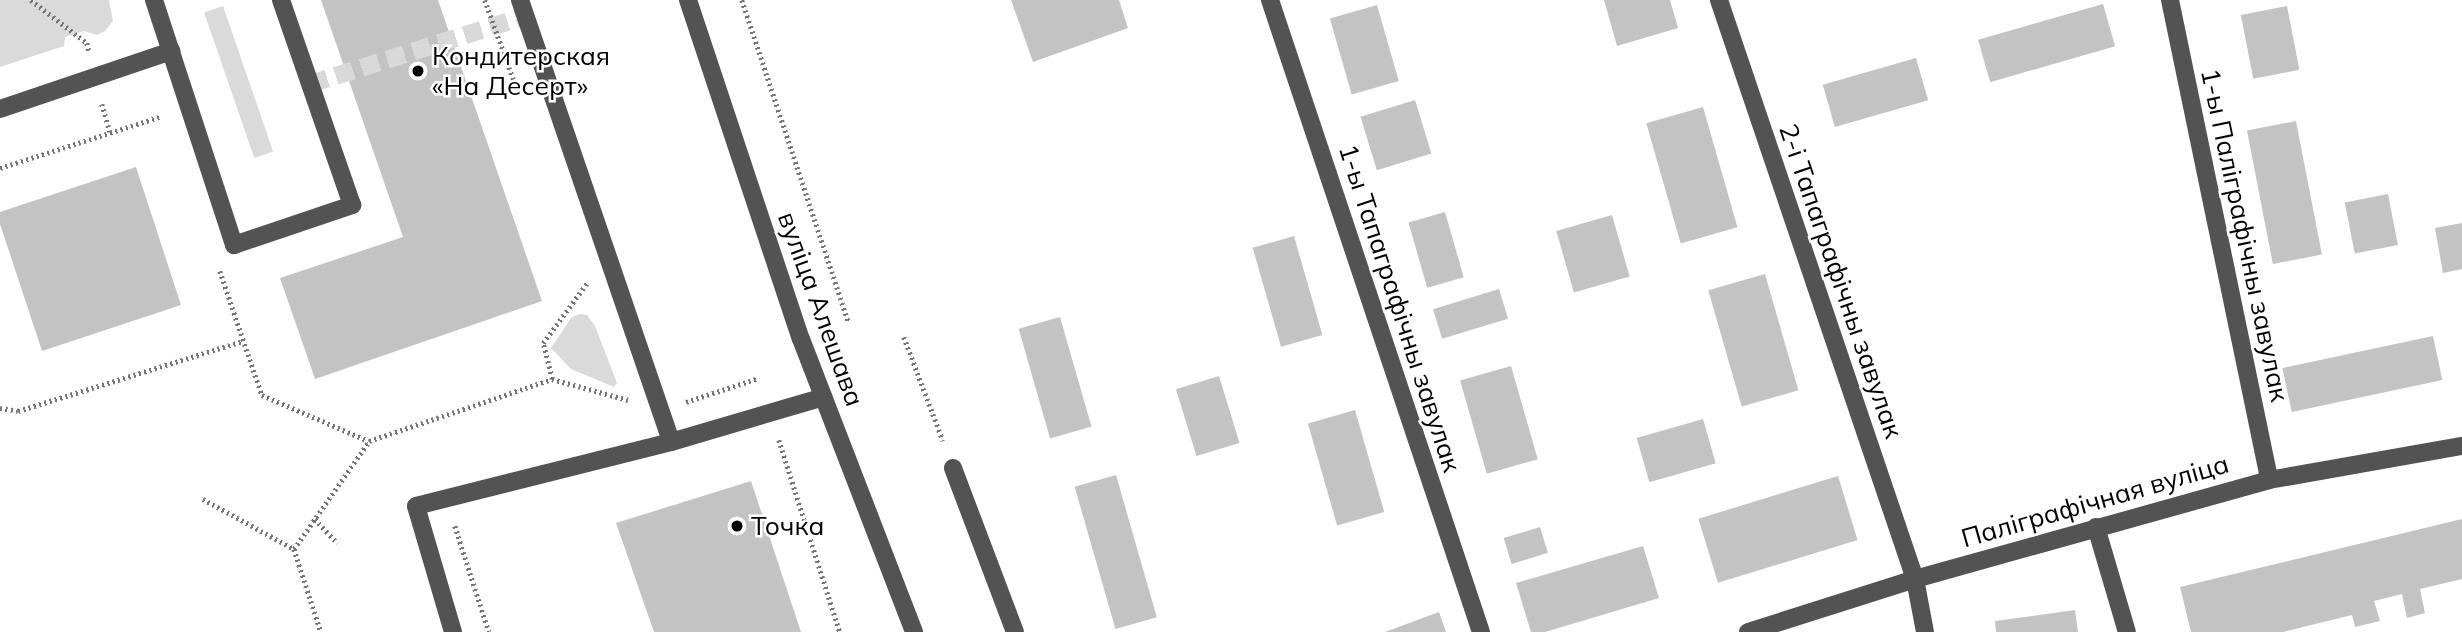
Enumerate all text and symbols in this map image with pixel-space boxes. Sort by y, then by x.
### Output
place label: Кондитерская «На Десерт» [432,40,610,102]
marker: Кондитерская «На Десерт» [410,63,426,79]
street label: 1-ы Паліграфічны завулак [2194,66,2296,404]
street label: 2-і Тапаграфічны завулак [1773,120,1909,442]
street label: 1-ы Тапаграфічны завулак [1332,140,1468,476]
street label: вуліца Алешава [771,208,871,410]
street label: Паліграфічная вуліца [1958,448,2232,554]
place label: Точка [751,510,824,542]
marker: Точка [729,518,745,534]

